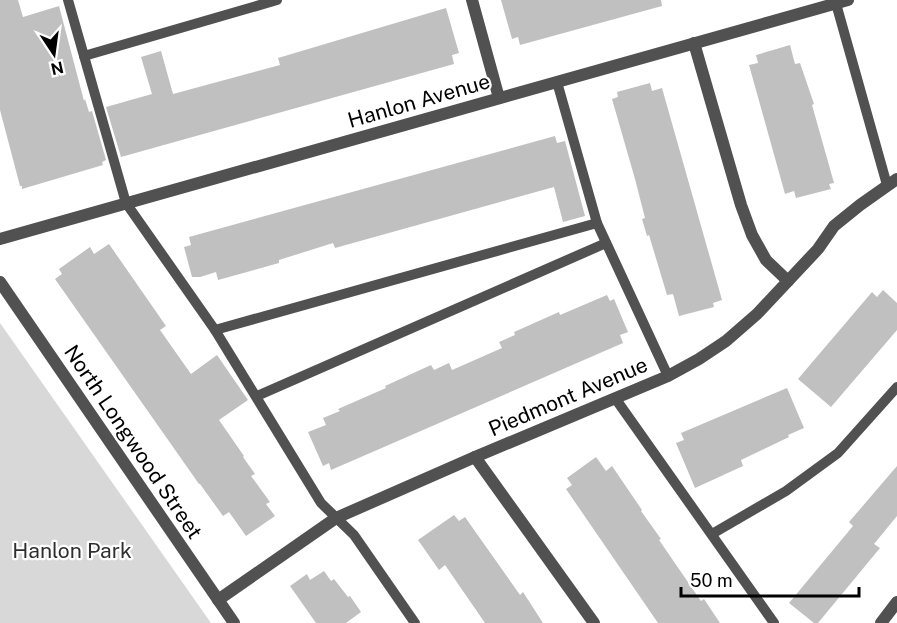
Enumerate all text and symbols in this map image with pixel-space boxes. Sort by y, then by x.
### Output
north arrow [24,24,84,84]
text: N [49,57,65,79]
street label: Hanlon Avenue [345,68,493,133]
street label: North Longwood Street [59,340,208,543]
street label: Piedmont Avenue [485,352,651,441]
park label: Hanlon Park [12,538,132,563]
scale bar [681,560,860,598]
text: 50 m [690,570,733,591]

